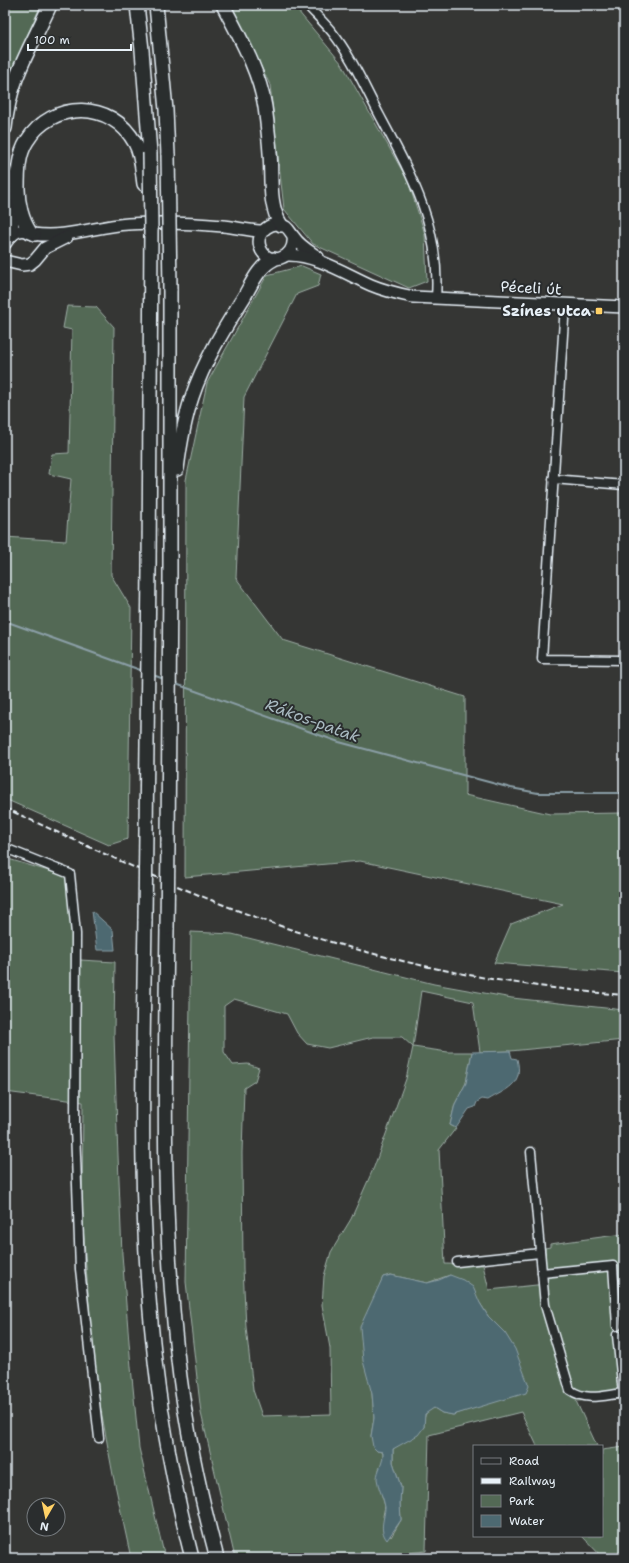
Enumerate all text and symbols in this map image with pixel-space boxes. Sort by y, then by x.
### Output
scale bar [28,26,131,52]
text: 100 m [34,32,70,48]
street label: Péceli út [500,276,562,300]
place label: Színes utca [502,301,592,321]
marker: Színes utca [594,306,604,316]
water label: Rákos-patak [263,694,363,747]
legend [473,1445,603,1537]
text: Road [509,1453,540,1469]
text: Railway [509,1473,556,1489]
text: Park [509,1493,535,1509]
north arrow [26,1497,66,1537]
text: Water [509,1513,545,1529]
text: N [39,1518,50,1534]

